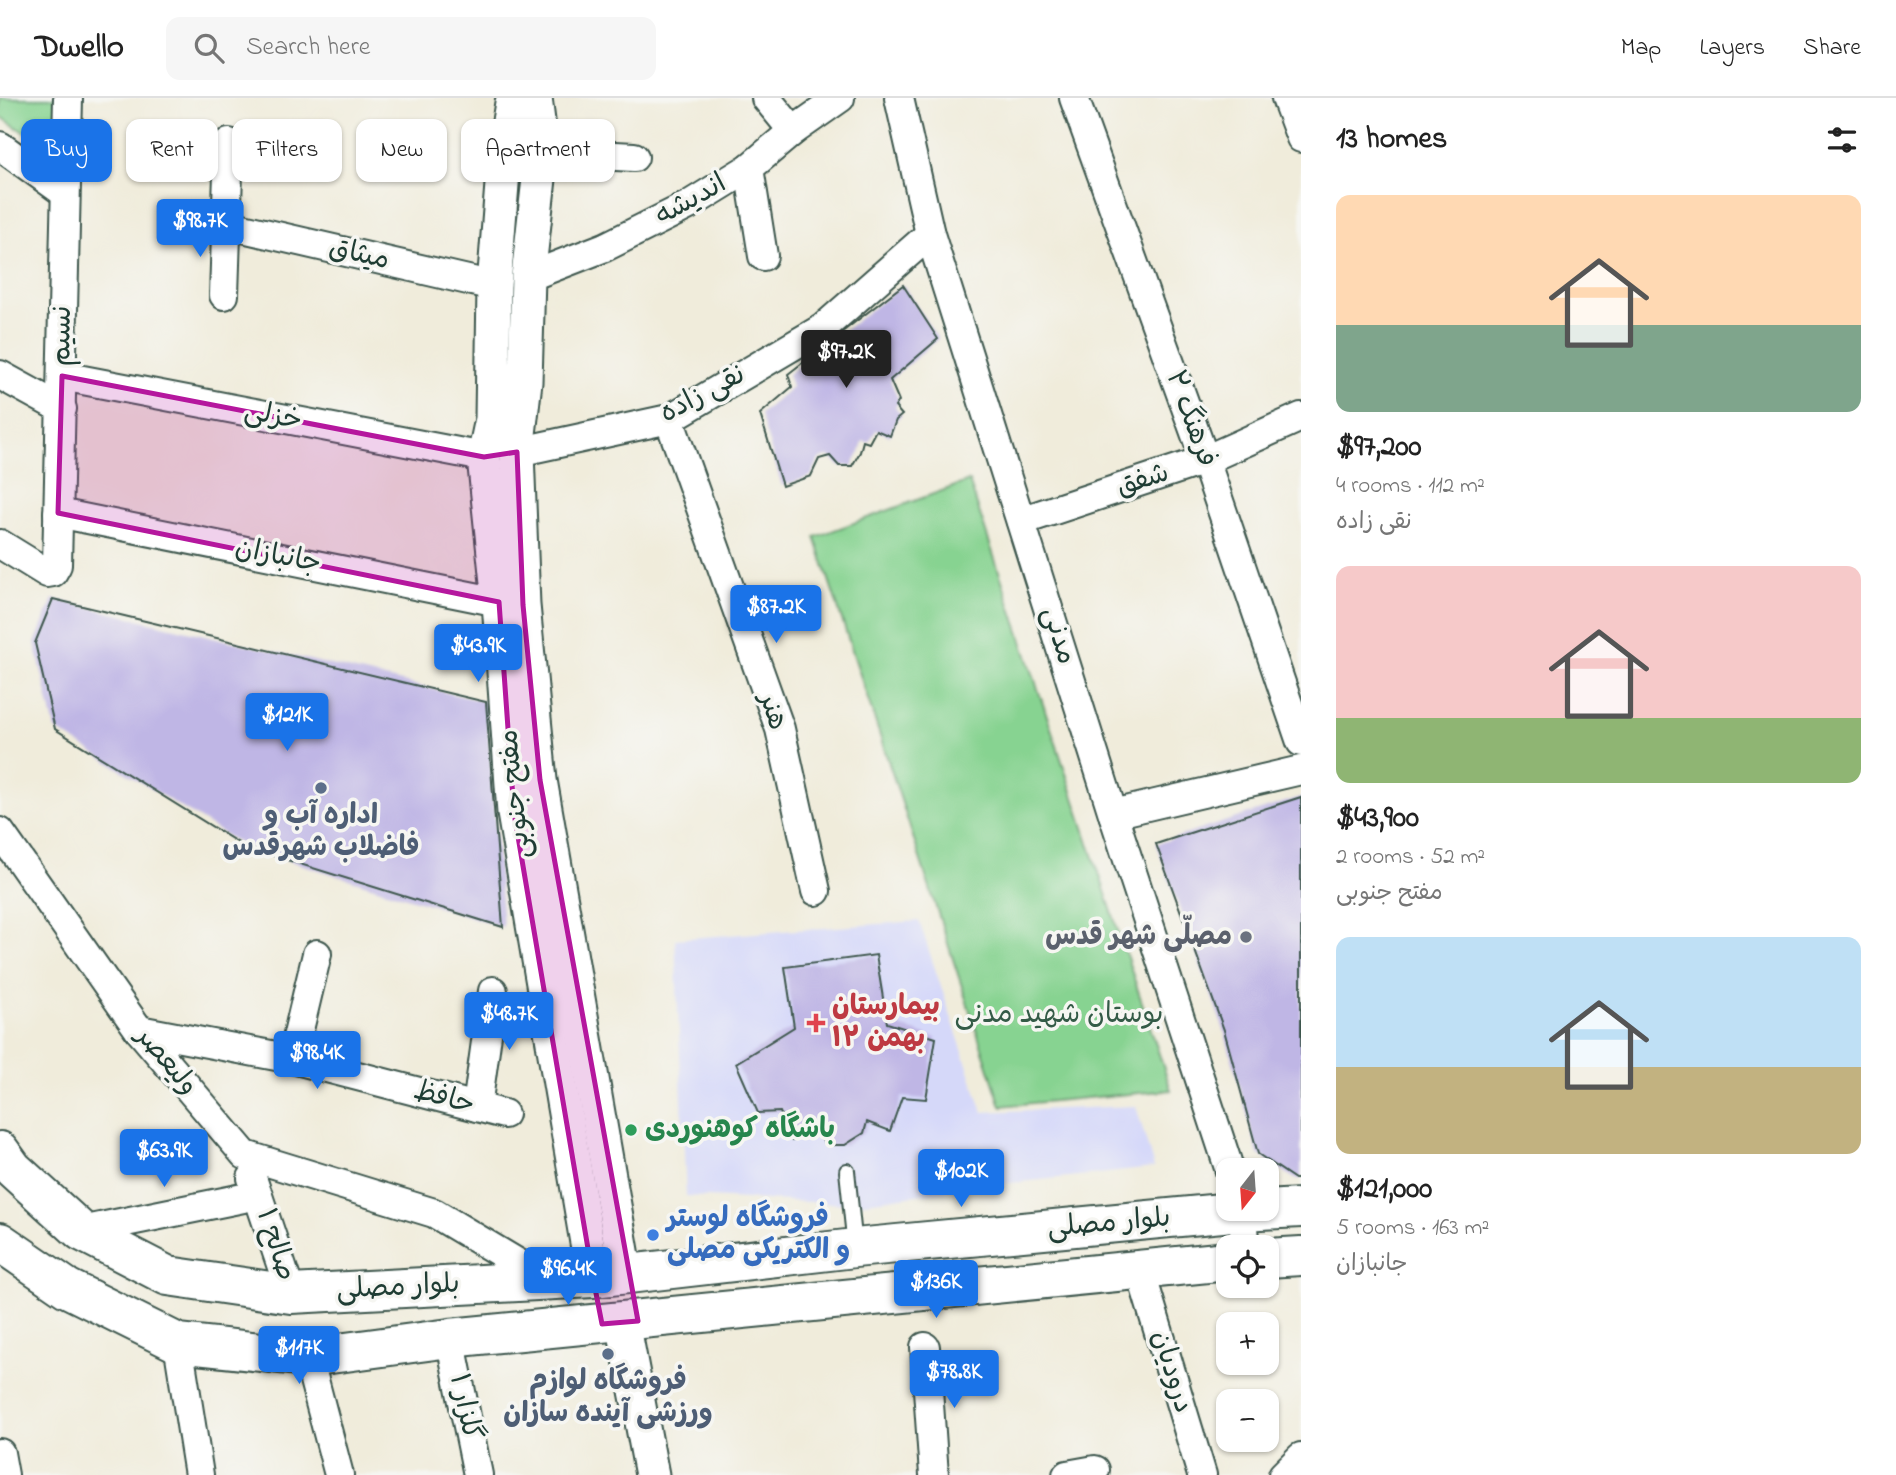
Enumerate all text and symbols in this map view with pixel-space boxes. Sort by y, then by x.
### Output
search box [166,17,656,80]
text: Dwello [35,24,124,72]
icon: search [190,29,228,67]
text: Search here [246,29,370,67]
text: Map [1621,31,1661,66]
text: Layers [1699,31,1765,66]
text: Share [1803,31,1861,66]
text: 13 homes [1336,118,1447,162]
chip: Buy [21,119,112,182]
chip: Rent [126,119,218,182]
chip: Filters [232,119,342,182]
chip: New [356,119,447,182]
chip: Apartment [461,119,615,182]
icon: filters [1823,121,1861,159]
street label: اندیشه [647,164,735,238]
pin: $98.7K [143,200,257,259]
text: $98.7K [173,205,227,238]
street label: میثاق [325,228,393,282]
icon: home [1536,240,1662,366]
street label: نسیم [42,305,84,367]
pin: $97.2K [789,330,903,390]
text: $97.2K [817,336,875,369]
street label: نقی زاده [653,355,753,435]
street label: فرهنگ ۲ [1154,365,1226,473]
street label: خزلی [241,391,305,443]
text: $97,200 [1336,426,1422,470]
street label: شفق [1111,453,1175,509]
text: 4 rooms · 112 m² [1336,470,1485,503]
text: نقی زاده [1336,506,1412,539]
street label: جانبازان [231,529,325,585]
pin: $87.2K [719,586,833,645]
text: $87.2K [746,591,806,624]
street label: مدنی [1030,602,1086,670]
icon: home [1536,611,1662,737]
pin: $43.9K [421,624,535,684]
text: $43.9K [450,630,506,663]
street label: هنر [746,686,797,736]
pin: $121K [238,694,336,753]
text: $121K [261,699,313,732]
street label: مفتح جنوبی [489,727,543,861]
marker: اداره آب و فاضلاب شهرقدس [313,780,329,796]
place label: اداره آب و فاضلاب شهرقدس [223,796,419,869]
text: $43,900 [1336,797,1419,841]
text: 2 rooms · 52 m² [1336,841,1485,874]
text: مفتح جنوبی [1336,877,1443,910]
place label: مصلّی شهر قدس [1045,914,1232,958]
marker: مصلّی شهر قدس [1238,929,1254,945]
icon: home [1536,982,1662,1108]
place label: بیمارستان ۱۲ بهمن [832,987,940,1060]
pin: $48.7K [452,992,566,1052]
park label: بوستان شهید مدنی [954,995,1164,1036]
text: $48.7K [480,998,538,1031]
marker: بیمارستان ۱۲ بهمن [806,1013,826,1033]
street label: ولیعصر [124,1017,207,1105]
pin: $98.4K [260,1032,374,1091]
text: $98.4K [290,1037,344,1070]
street label: حافظ [409,1071,479,1127]
place label: باشگاه کوهنوردی [645,1110,835,1151]
marker: باشگاه کوهنوردی [623,1122,639,1138]
pin: $63.9K [107,1130,221,1189]
text: $63.9K [136,1135,192,1168]
pin: $102K [912,1150,1010,1209]
text: $102K [934,1155,988,1188]
north arrow [1216,1158,1279,1222]
map controls [1216,1158,1279,1452]
text: $121,000 [1336,1168,1432,1212]
street label: بلوار مصلی [1046,1198,1172,1250]
place label: فروشگاه لوستر و الکتریکی مصلی [664,1199,850,1272]
street label: صالح ۱ [244,1204,306,1286]
text: 5 rooms · 163 m² [1336,1212,1489,1245]
marker: فروشگاه لوستر و الکتریکی مصلی [645,1227,661,1243]
button: locate [1216,1235,1279,1298]
pin: $96.4K [511,1248,625,1307]
text: جانبازان [1336,1248,1407,1281]
text: $96.4K [540,1253,596,1286]
pin: $136K [887,1260,985,1320]
street label: بلوار مصلی [335,1264,461,1312]
text: $136K [910,1266,962,1299]
button: + [1216,1312,1279,1375]
pin: $117K [250,1326,348,1386]
street label: درودیان [1139,1326,1203,1418]
text: $117K [274,1332,324,1365]
marker: فروشگاه لوازم ورزشی آینده سازان [600,1346,616,1362]
pin: $78.8K [897,1350,1011,1410]
text: $78.8K [926,1356,982,1389]
place label: فروشگاه لوازم ورزشی آینده سازان [503,1362,713,1435]
street label: گلزار ۱ [437,1370,491,1444]
button: − [1216,1389,1279,1452]

